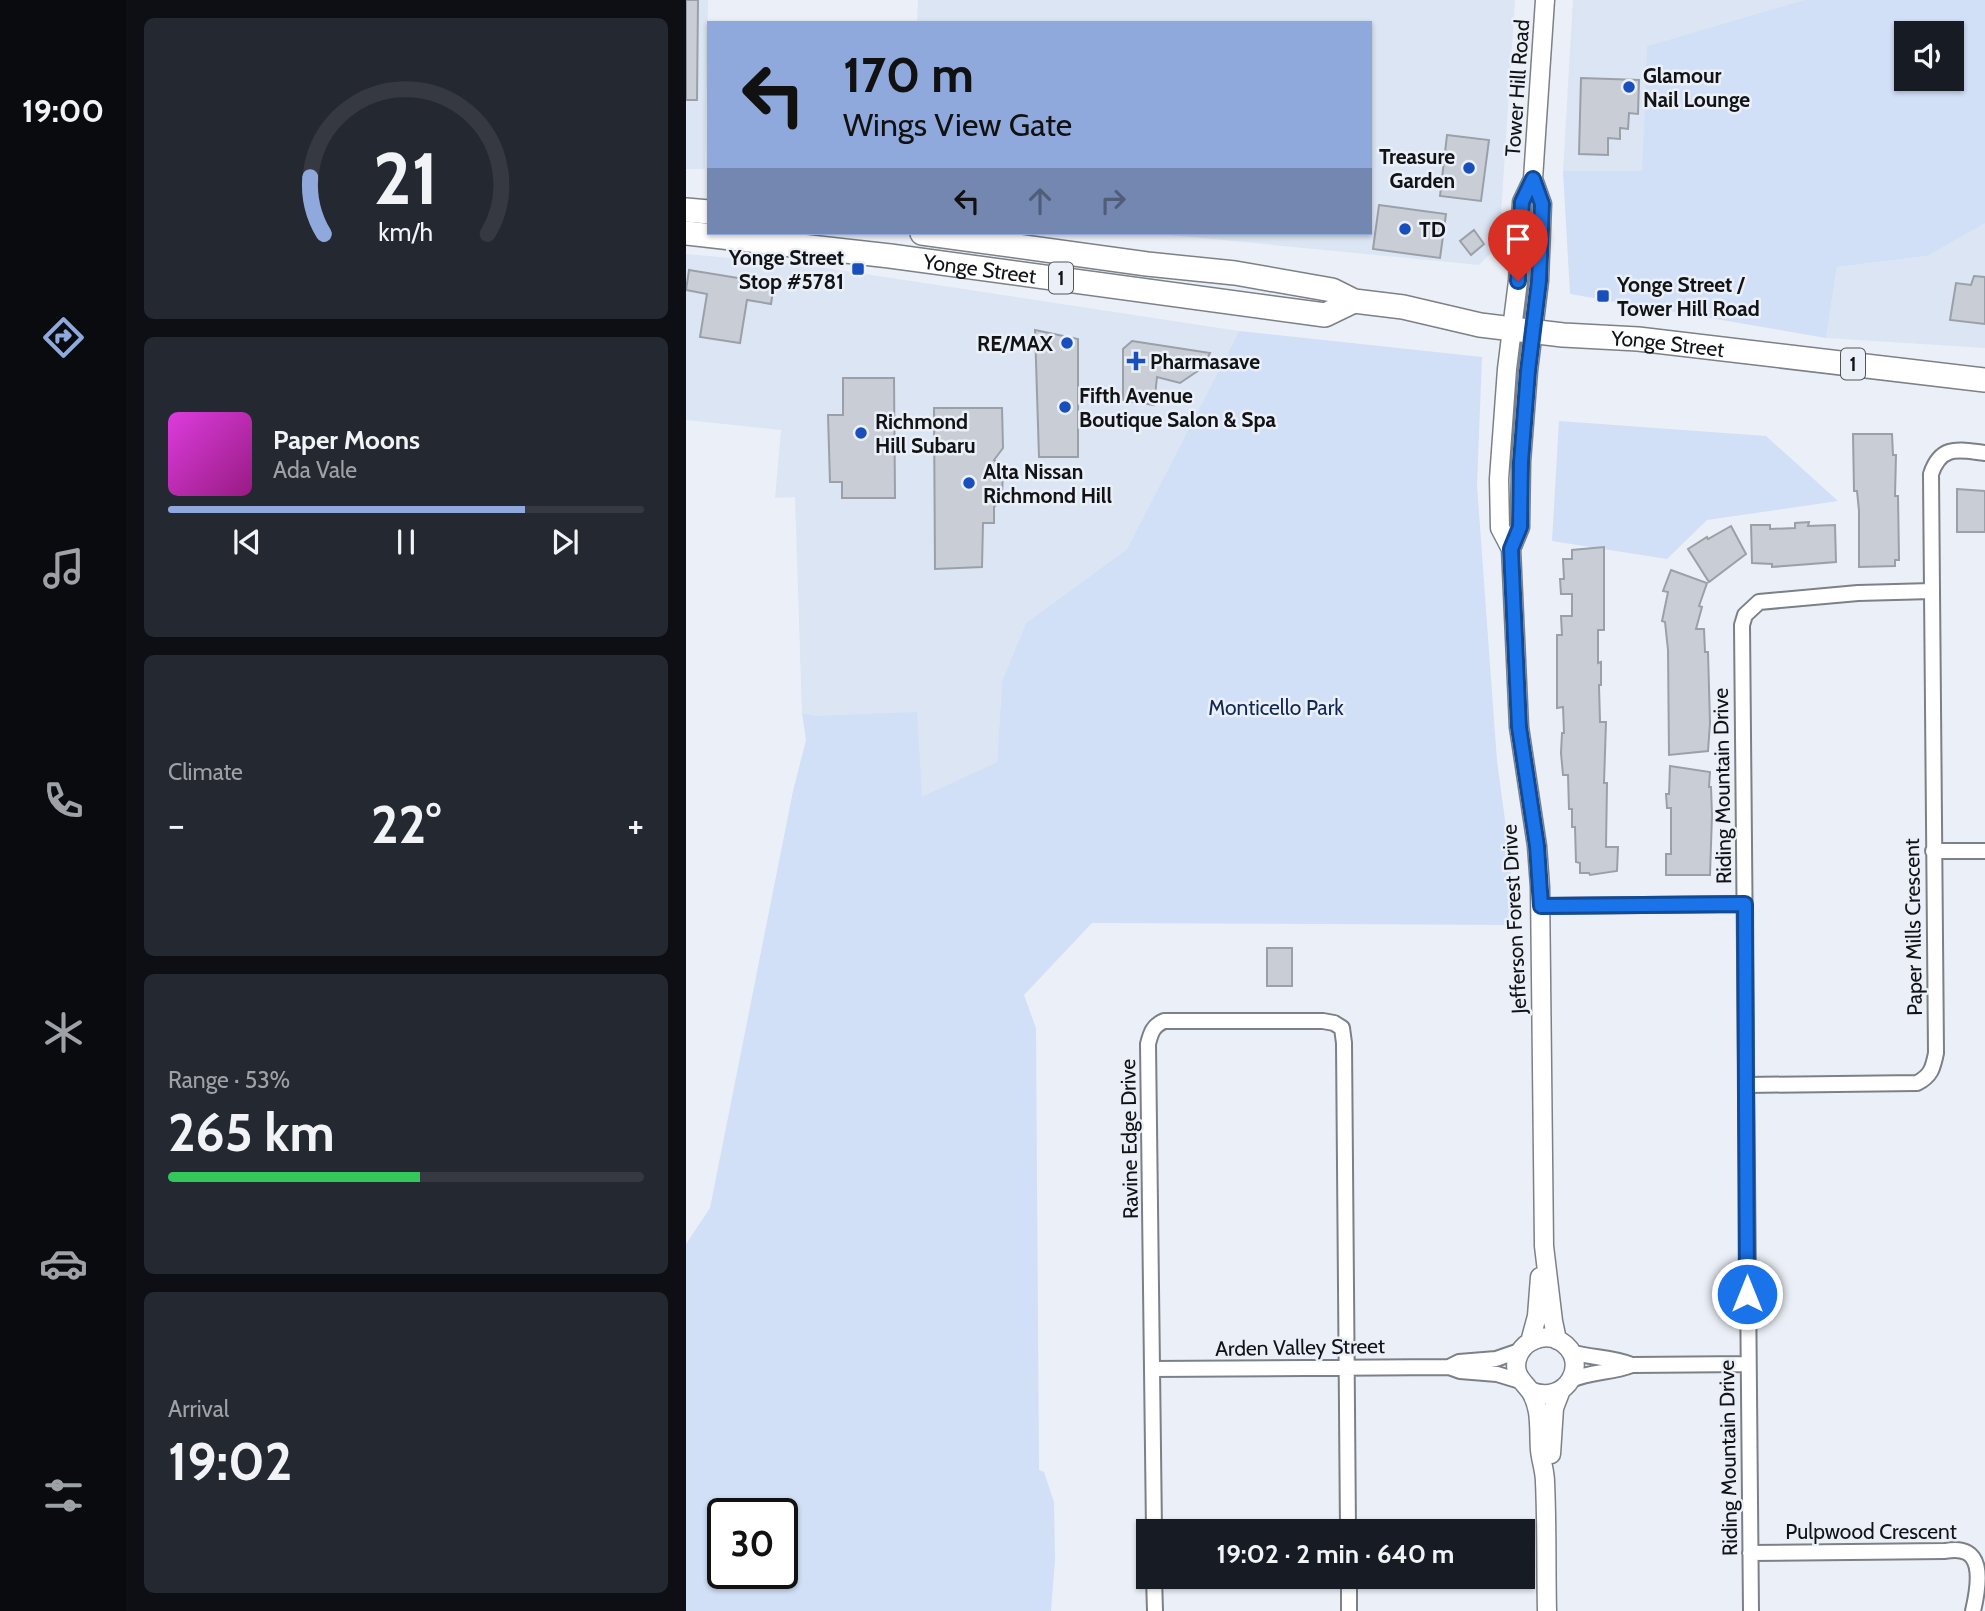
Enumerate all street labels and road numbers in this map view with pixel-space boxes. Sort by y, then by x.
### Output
street label: Tower Hill Road [1500,19,1534,157]
street label: Yonge Street [921,248,1038,288]
road number: 1 [1049,262,1073,294]
street label: Yonge Street [1610,325,1726,362]
road number: 1 [1841,348,1865,380]
street label: Riding Mountain Drive [1708,688,1736,884]
street label: Jefferson Forest Drive [1497,823,1532,1015]
street label: Paper Mills Crescent [1899,838,1927,1016]
street label: Ravine Edge Drive [1115,1058,1143,1219]
street label: Arden Valley Street [1215,1333,1385,1361]
street label: Riding Mountain Drive [1714,1360,1742,1556]
street label: Pulpwood Crescent [1785,1519,1957,1544]

